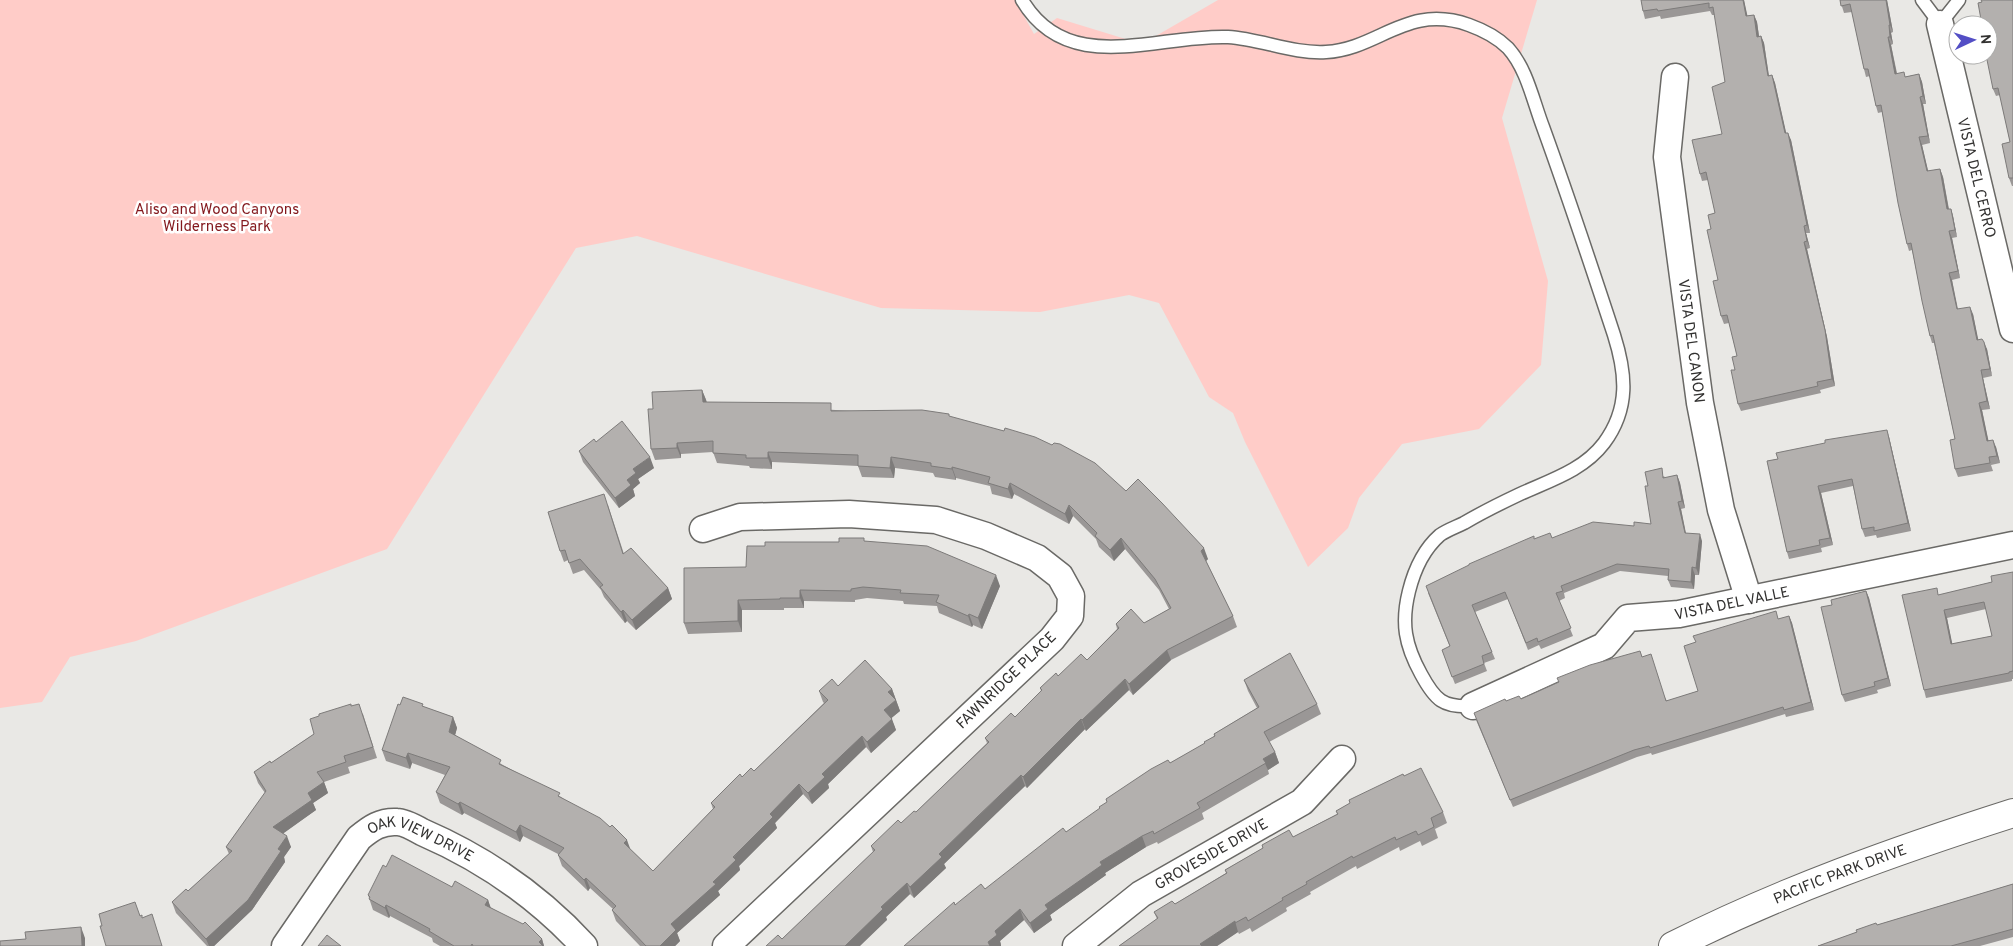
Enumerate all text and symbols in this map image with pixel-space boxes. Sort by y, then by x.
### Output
north arrow [1948,15,1998,65]
text: N [1976,34,1993,45]
street label: VISTA DEL CERRO [1952,116,1999,240]
park label: Aliso and Wood Canyons Wilderness Park [135,201,299,237]
street label: VISTA DEL CANON [1672,278,1708,404]
street label: VISTA DEL VALLE [1673,583,1791,626]
street label: FAWNRIDGE PLACE [953,628,1061,734]
street label: OAK VIEW DRIVE [364,814,477,867]
street label: GROVESIDE DRIVE [1152,815,1272,895]
street label: PACIFIC PARK DRIVE [1771,841,1910,909]

